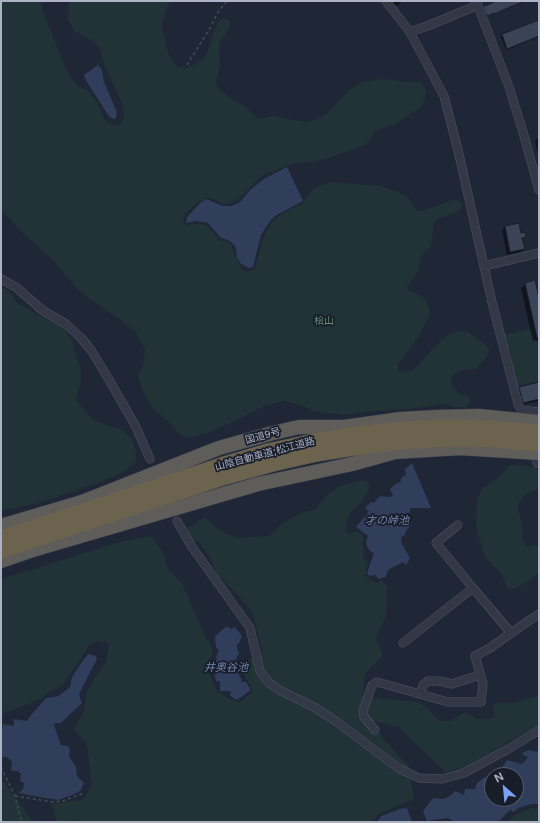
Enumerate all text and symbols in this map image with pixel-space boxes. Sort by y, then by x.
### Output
park label: 桧山 [314,315,334,327]
street label: 国道9号 [244,426,282,446]
street label: 山陰自動車道;松江道路 [214,435,316,473]
water label: 才の峠池 [365,514,409,528]
water label: 井奥谷池 [204,661,248,675]
north arrow [484,767,524,807]
text: N [492,769,506,785]

